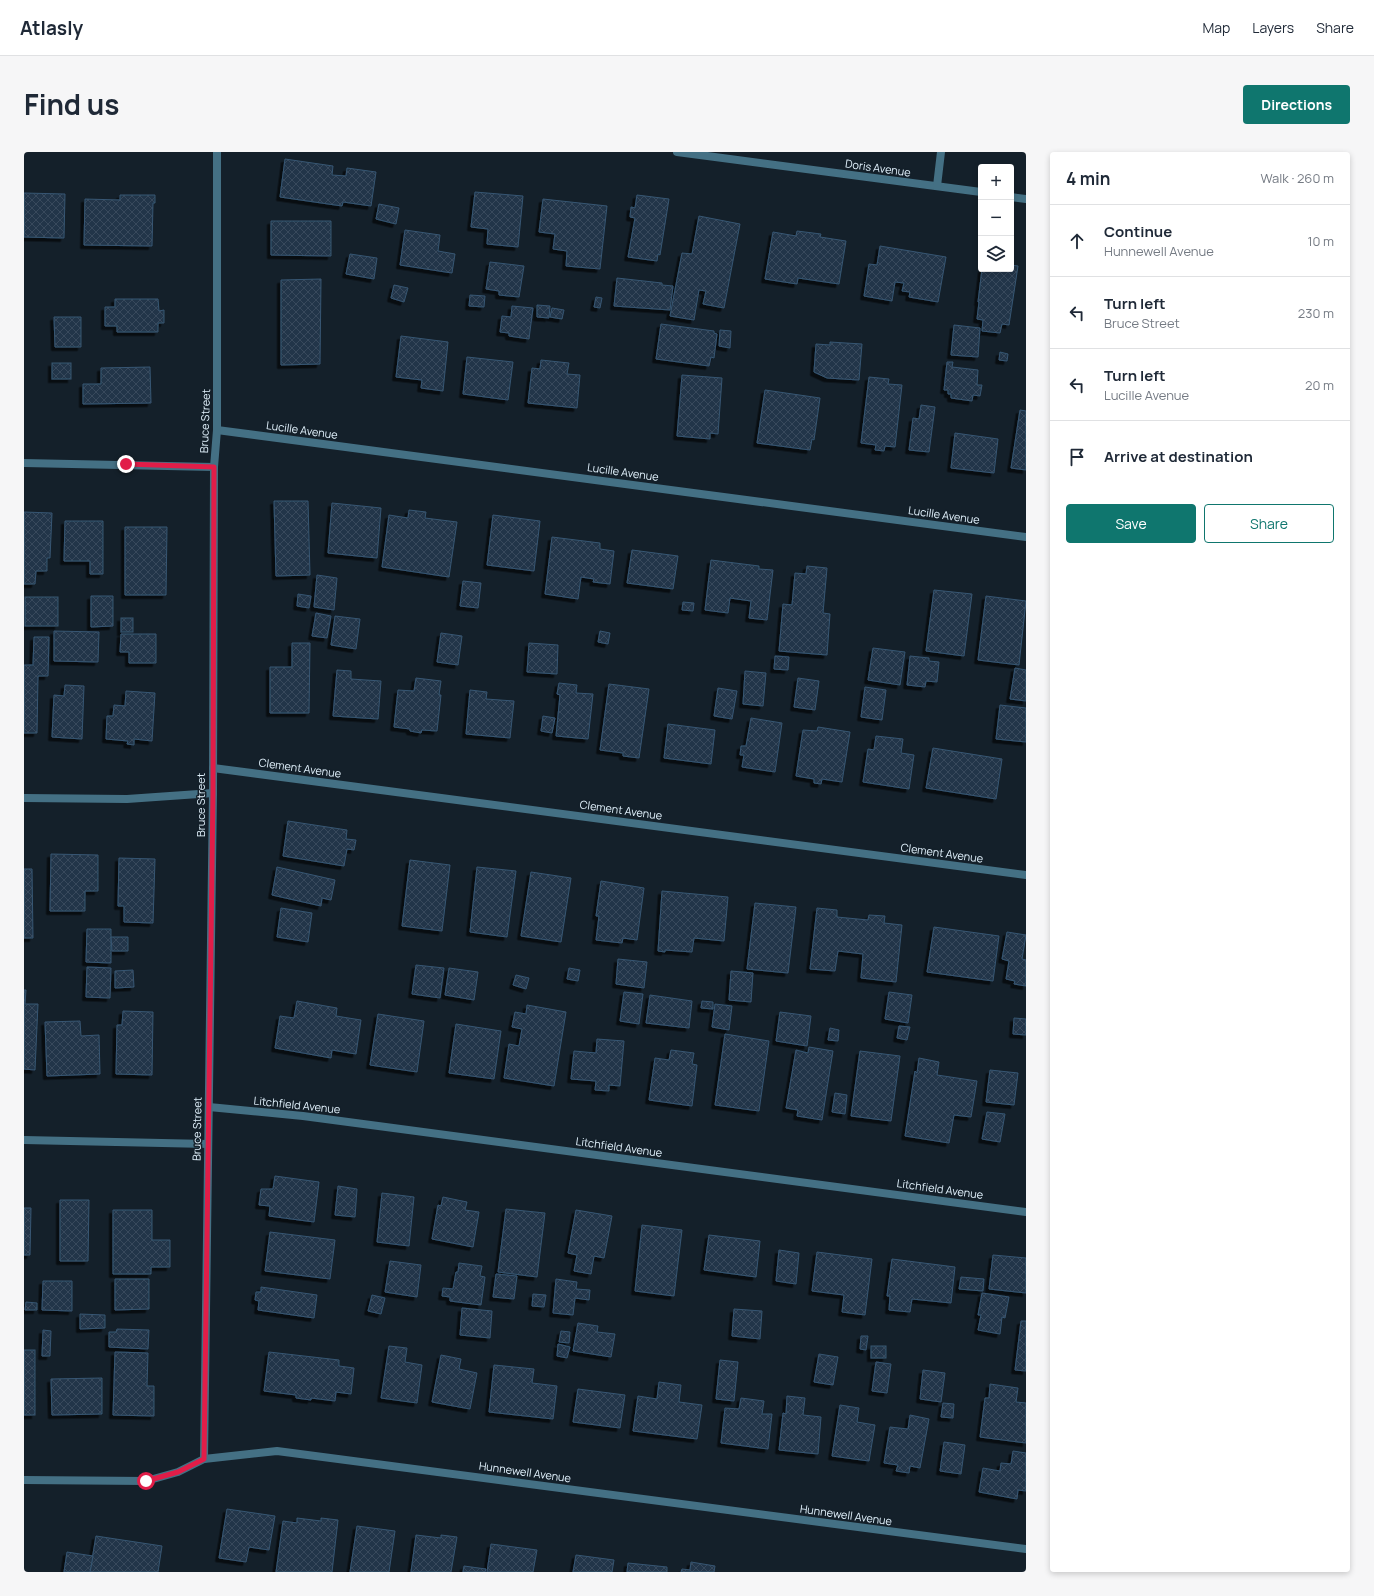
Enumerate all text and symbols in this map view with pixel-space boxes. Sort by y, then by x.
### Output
text: Atlasly [20,15,83,41]
text: Map [1202,18,1230,37]
text: Layers [1252,18,1294,37]
text: Share [1316,18,1354,37]
text: Find us [24,85,119,123]
button: Directions [1243,85,1350,124]
street label: Doris Avenue [844,155,912,180]
map controls [978,164,1014,272]
button: + [978,164,1014,200]
text: 4 min [1066,167,1110,190]
text: Walk · 260 m [1261,169,1334,187]
button: − [978,200,1014,236]
text: Continue [1104,221,1172,242]
icon: ahead [1066,230,1088,252]
text: 10 m [1307,232,1334,250]
button: layers [978,236,1014,272]
text: Hunnewell Avenue [1104,242,1214,260]
text: Turn left [1104,293,1166,314]
icon: left [1066,302,1088,324]
text: 230 m [1298,304,1334,322]
text: Bruce Street [1104,314,1180,332]
text: Turn left [1104,365,1166,386]
icon: left [1066,374,1088,396]
text: 20 m [1305,376,1334,394]
text: Lucille Avenue [1104,386,1189,404]
street label: Bruce Street [196,389,213,453]
street label: Lucille Avenue [265,417,339,442]
icon: arrive [1066,446,1088,468]
text: Arrive at destination [1104,446,1253,467]
route end [117,455,135,473]
street label: Lucille Avenue [586,459,660,484]
street label: Lucille Avenue [907,502,981,527]
button: Save [1066,504,1196,543]
button: Share [1204,504,1334,543]
street label: Clement Avenue [258,754,343,781]
street label: Bruce Street [193,773,208,837]
street label: Clement Avenue [579,796,664,823]
street label: Clement Avenue [900,839,985,866]
street label: Litchfield Avenue [253,1092,342,1117]
street label: Bruce Street [188,1097,205,1161]
street label: Litchfield Avenue [575,1133,664,1160]
street label: Litchfield Avenue [896,1175,985,1202]
street label: Hunnewell Avenue [478,1458,573,1485]
route start [137,1472,155,1490]
street label: Hunnewell Avenue [799,1501,894,1528]

